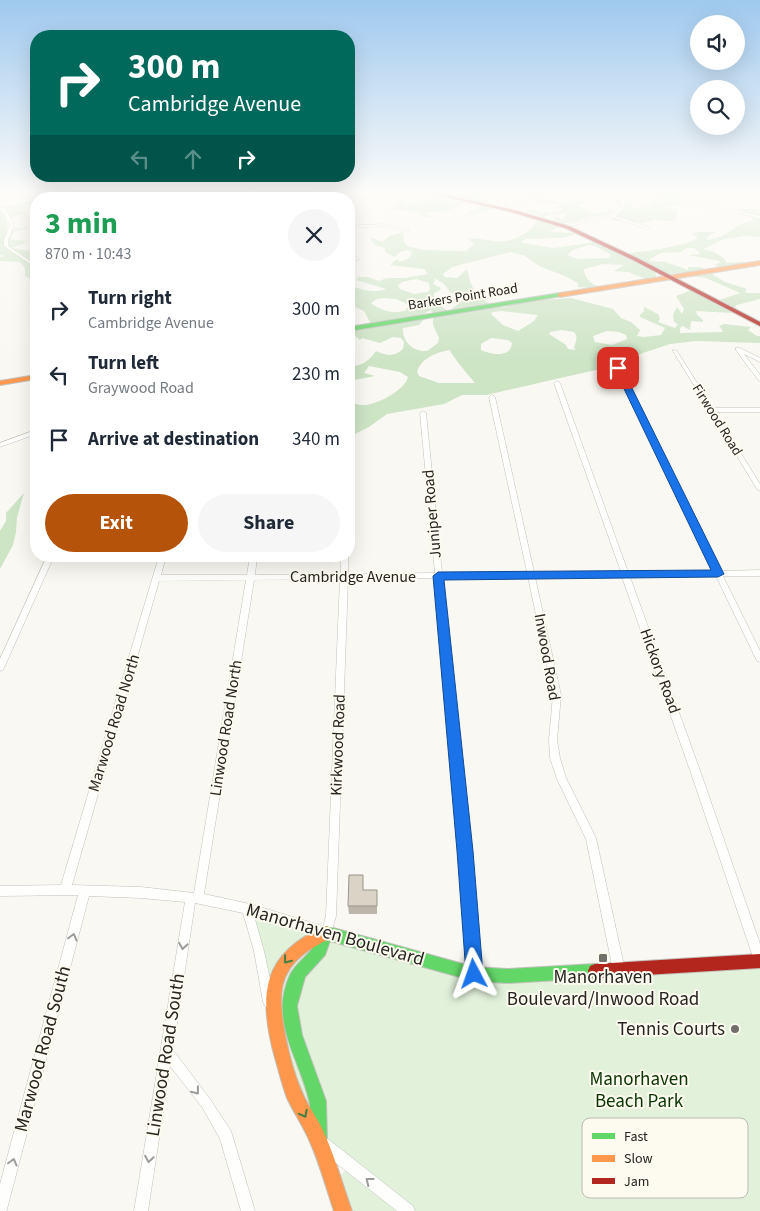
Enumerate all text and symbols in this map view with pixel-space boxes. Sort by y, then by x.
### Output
map controls [690,15,745,135]
button: sound [690,15,745,70]
text: 300 m [128,42,220,92]
icon: right [45,50,110,115]
button: search [690,80,745,135]
text: Cambridge Avenue [128,88,301,120]
icon: left [126,145,154,173]
icon: ahead [179,145,207,173]
icon: right [232,145,260,173]
text: 3 min [45,202,118,245]
button: close [288,209,340,261]
text: 870 m · 10:43 [45,243,132,265]
street label: Barkers Point Road [407,278,519,316]
text: Turn right [88,285,172,312]
icon: right [45,296,73,324]
text: 300 m [292,296,340,323]
text: Cambridge Avenue [88,312,214,334]
pin [597,347,639,389]
text: Turn left [88,350,159,377]
icon: arrive [604,354,632,382]
icon: left [45,361,73,389]
text: 230 m [292,361,340,388]
text: Graywood Road [88,377,194,399]
street label: Firwood Road [687,380,747,460]
icon: arrive [45,426,73,454]
text: Arrive at destination [88,426,259,453]
text: 340 m [292,426,340,453]
street label: Juniper Road [417,469,447,559]
button: Exit [45,494,188,552]
button: Share [198,494,340,552]
street label: Cambridge Avenue [290,566,416,588]
street label: Inwood Road [529,612,565,702]
street label: Hickory Road [634,625,686,717]
street label: Marwood Road North [83,652,145,794]
street label: Linwood Road North [204,658,248,798]
street label: Kirkwood Road [325,694,351,796]
street label: Manorhaven Boulevard [243,897,427,973]
one-way arrow [67,932,78,941]
one-way arrow [179,942,189,951]
position arrow [447,947,499,999]
marker: Manorhaven Boulevard/Inwood Road [597,952,609,964]
one-way arrow [284,954,293,964]
street label: Marwood Road South [8,963,78,1135]
place label: Manorhaven Boulevard/Inwood Road [507,964,699,1013]
street label: Linwood Road South [140,971,192,1139]
place label: Tennis Courts [617,1016,725,1043]
marker: Tennis Courts [729,1023,741,1035]
park label: Manorhaven Beach Park [589,1066,689,1115]
one-way arrow [191,1085,199,1094]
one-way arrow [298,1109,308,1118]
legend [582,1118,748,1198]
text: Fast [624,1127,648,1147]
text: Slow [624,1149,653,1169]
one-way arrow [145,1154,155,1163]
one-way arrow [7,1158,17,1166]
text: Jam [624,1172,649,1192]
one-way arrow [366,1178,375,1186]

